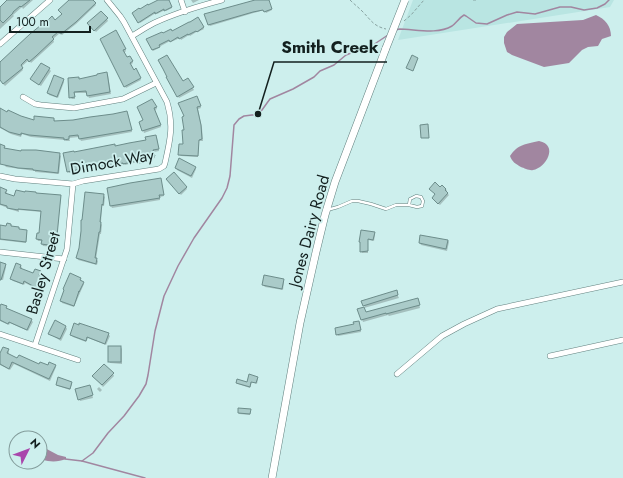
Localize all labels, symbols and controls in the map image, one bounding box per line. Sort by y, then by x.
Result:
scale bar [10,8,90,34]
text: 100 m [16,13,49,31]
callout: Smith Creek [274,33,387,62]
text: Smith Creek [281,35,379,59]
street label: Dimock Way [68,143,157,181]
street label: Jones Dairy Road [282,172,335,292]
street label: Basley Street [20,229,66,317]
north arrow [8,430,48,470]
text: N [27,435,44,452]

